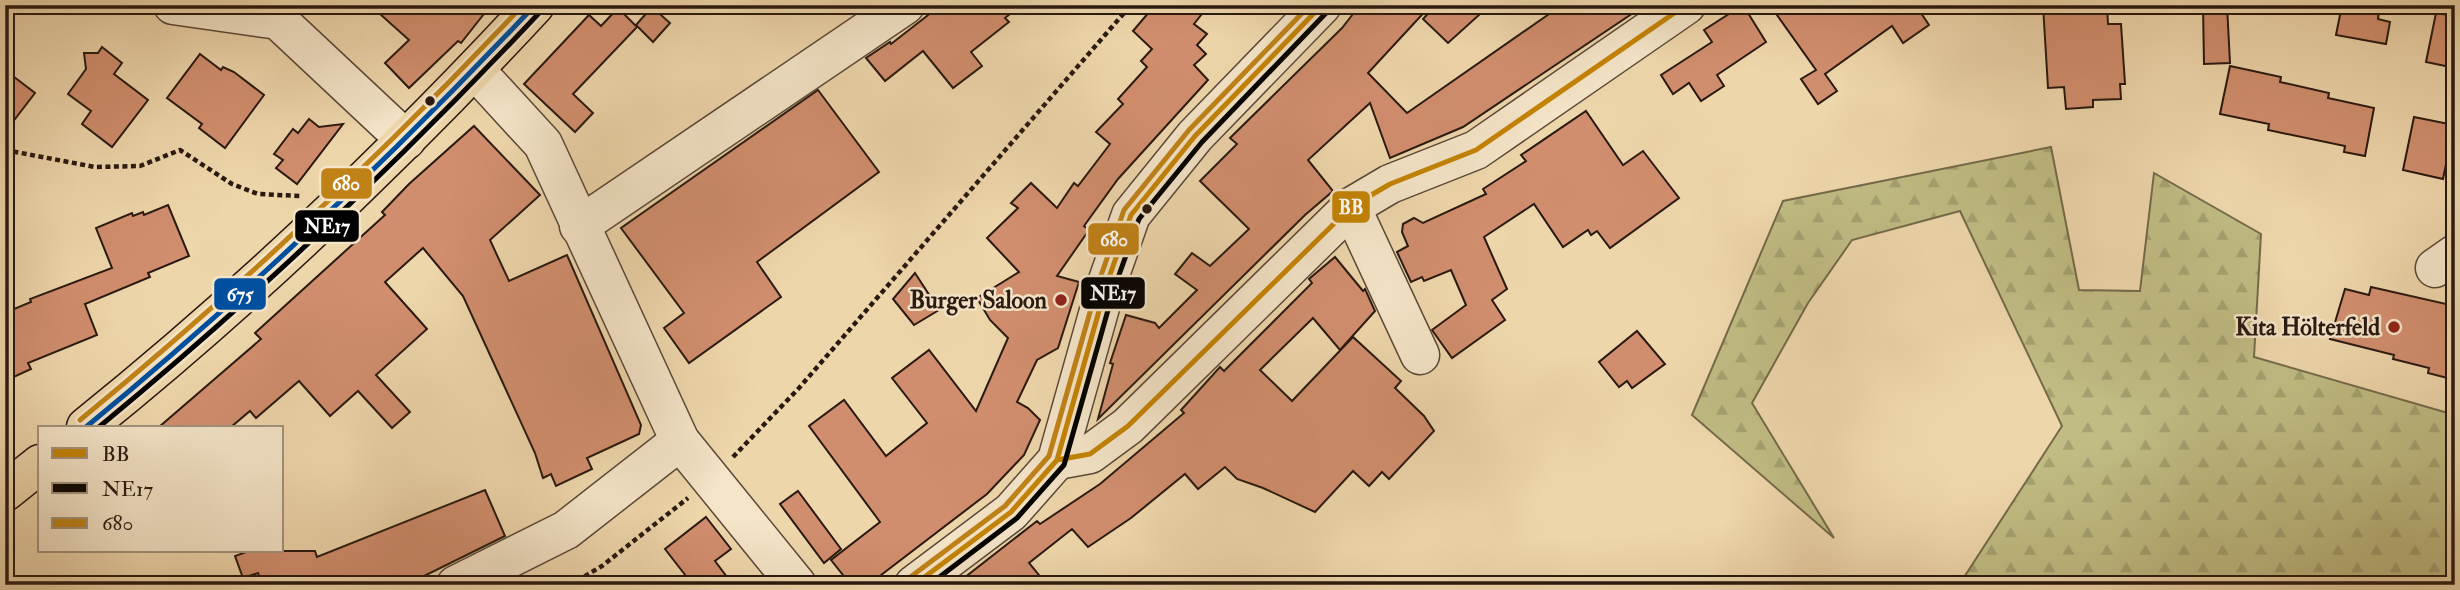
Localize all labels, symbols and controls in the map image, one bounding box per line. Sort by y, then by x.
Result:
unlabelled marker [423,94,437,108]
line badge: 680 [320,167,373,200]
text: 680 [332,172,360,196]
line badge: BB [1331,190,1371,224]
text: BB [1339,196,1363,220]
unlabelled marker [1140,202,1154,216]
line badge: NE17 [294,209,360,243]
text: NE17 [303,215,350,239]
line badge: 680 [1087,222,1140,256]
text: 680 [1100,228,1128,252]
line badge: NE17 [1080,276,1146,310]
line badge: 675 [213,277,267,311]
text: NE17 [1089,282,1136,306]
text: 675 [227,283,254,307]
place label: Burger Saloon [909,285,1048,316]
marker: Burger Saloon [1053,292,1069,308]
place label: Kita Hölterfeld [2235,312,2380,343]
marker: Kita Hölterfeld [2386,319,2402,335]
legend [38,426,284,552]
text: BB [102,441,129,468]
text: NE17 [102,476,153,503]
text: 680 [102,510,133,537]

